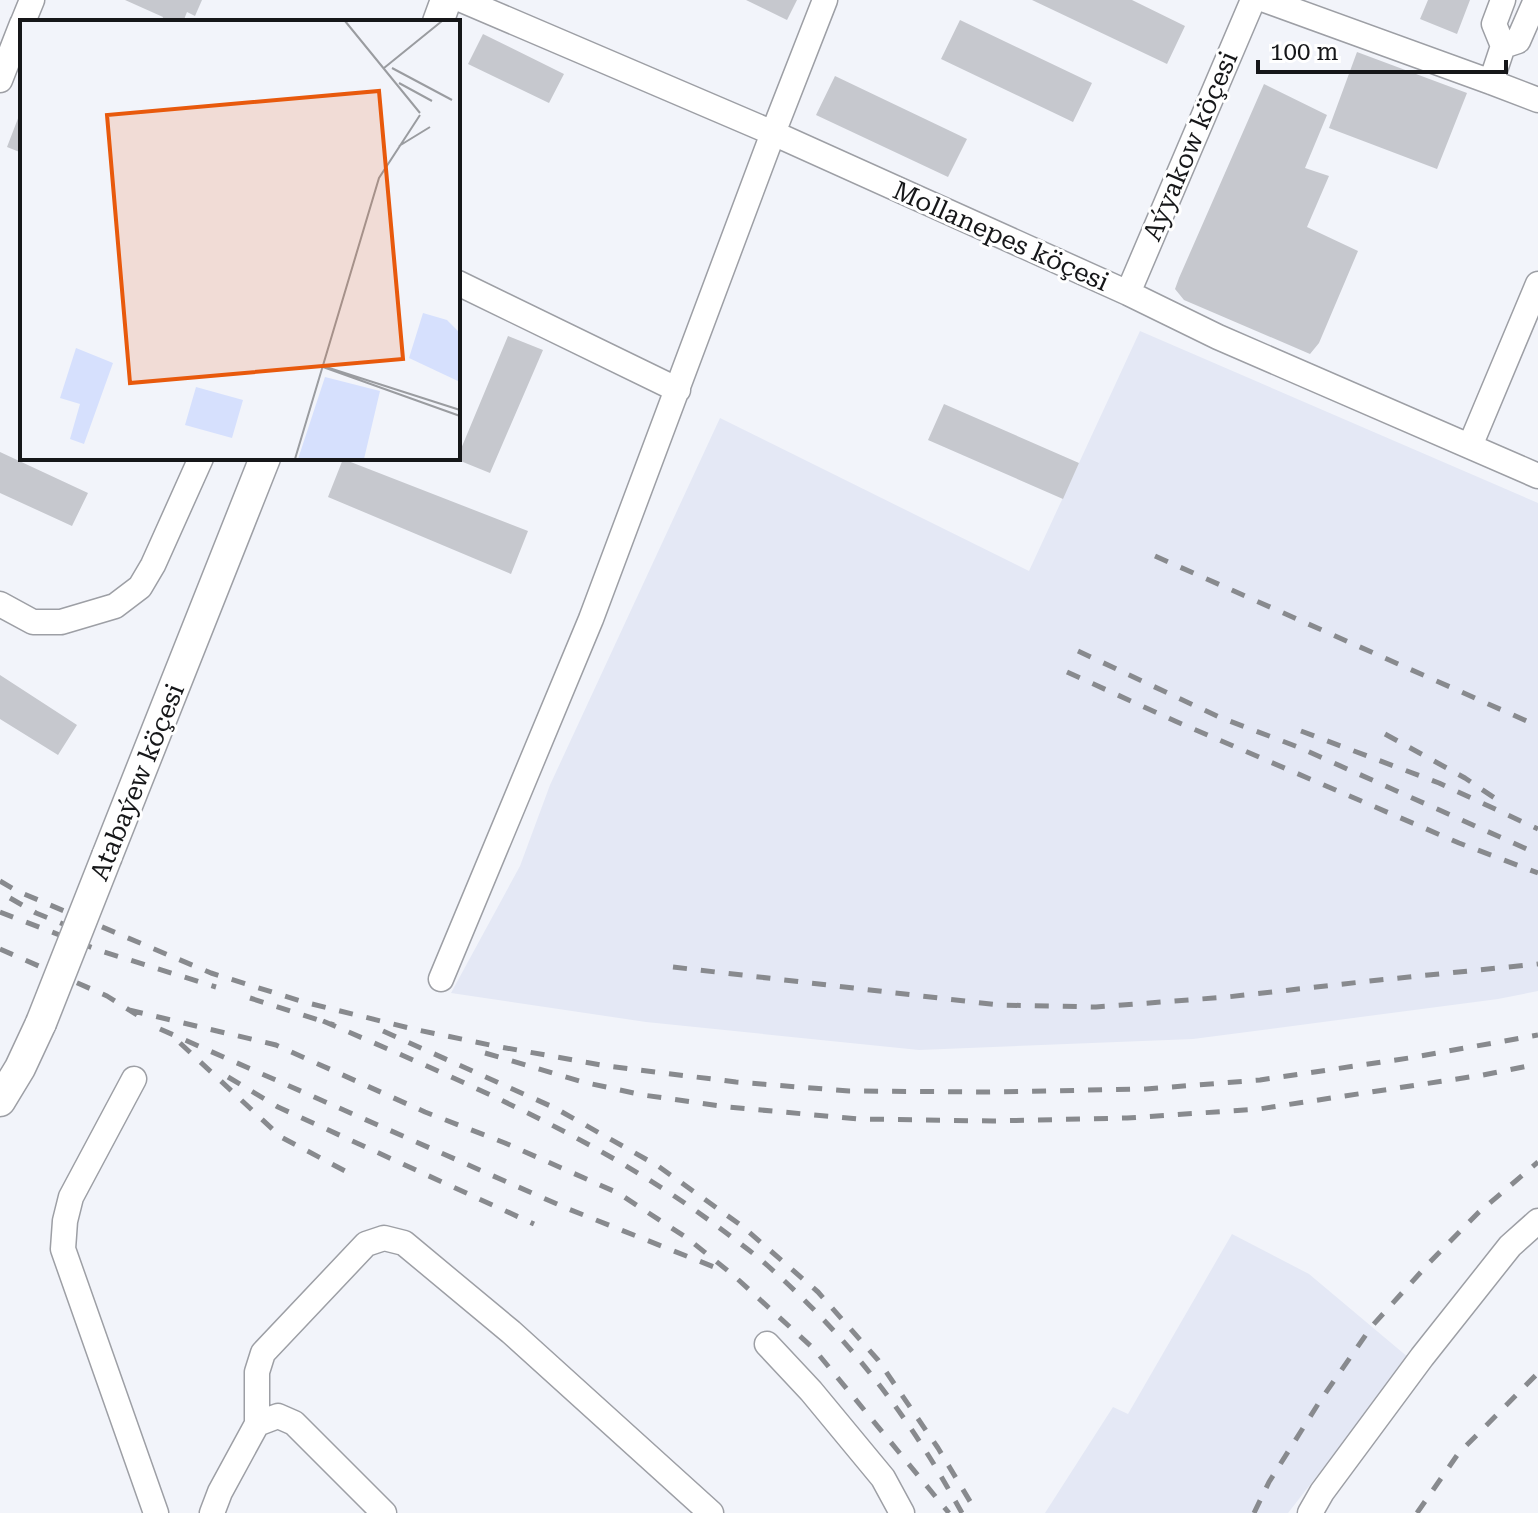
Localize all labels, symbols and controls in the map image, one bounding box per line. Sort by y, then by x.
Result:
inset map [20,20,460,460]
scale bar [1258,24,1506,74]
text: 100 m [1270,38,1338,66]
street label: Aýyakow köçesi [1137,47,1243,245]
street label: Mollanepes köçesi [888,175,1114,297]
street label: Atabaýew köçesi [84,679,190,885]

